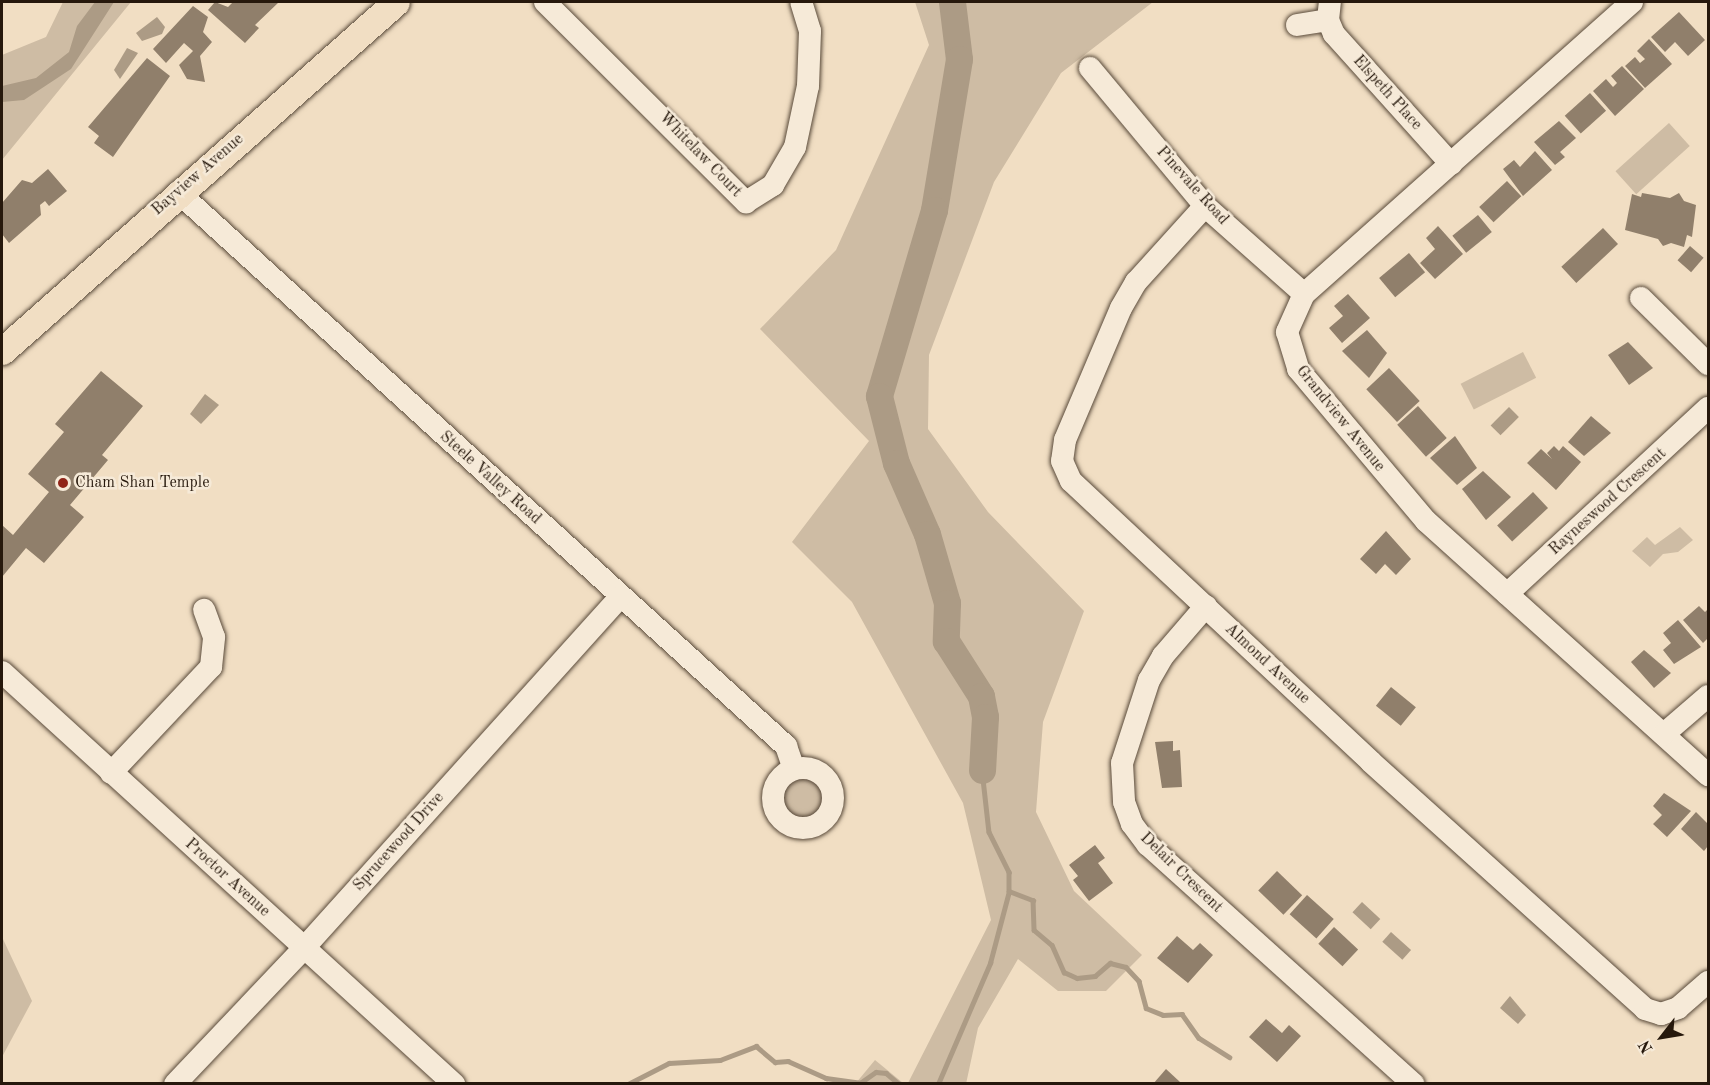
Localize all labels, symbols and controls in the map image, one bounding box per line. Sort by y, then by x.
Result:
street label: Elspeth Place [1348,52,1426,134]
street label: Whitelaw Court [654,108,746,202]
street label: Bayview Avenue [148,130,248,220]
street label: Pinevale Road [1152,143,1232,229]
street label: Grandview Avenue [1291,362,1389,476]
street label: Steele Valley Road [435,427,545,529]
street label: Rayneswood Crescent [1545,444,1671,560]
place label: Cham Shan Temple [75,473,210,493]
marker: Cham Shan Temple [56,476,70,490]
street label: Almond Avenue [1220,620,1314,708]
street label: Sprucewood Drive [350,789,448,895]
street label: Delair Crescent [1136,829,1226,917]
street label: Proctor Avenue [181,835,273,921]
north arrow [1632,1007,1692,1067]
text: N [1637,1037,1657,1056]

